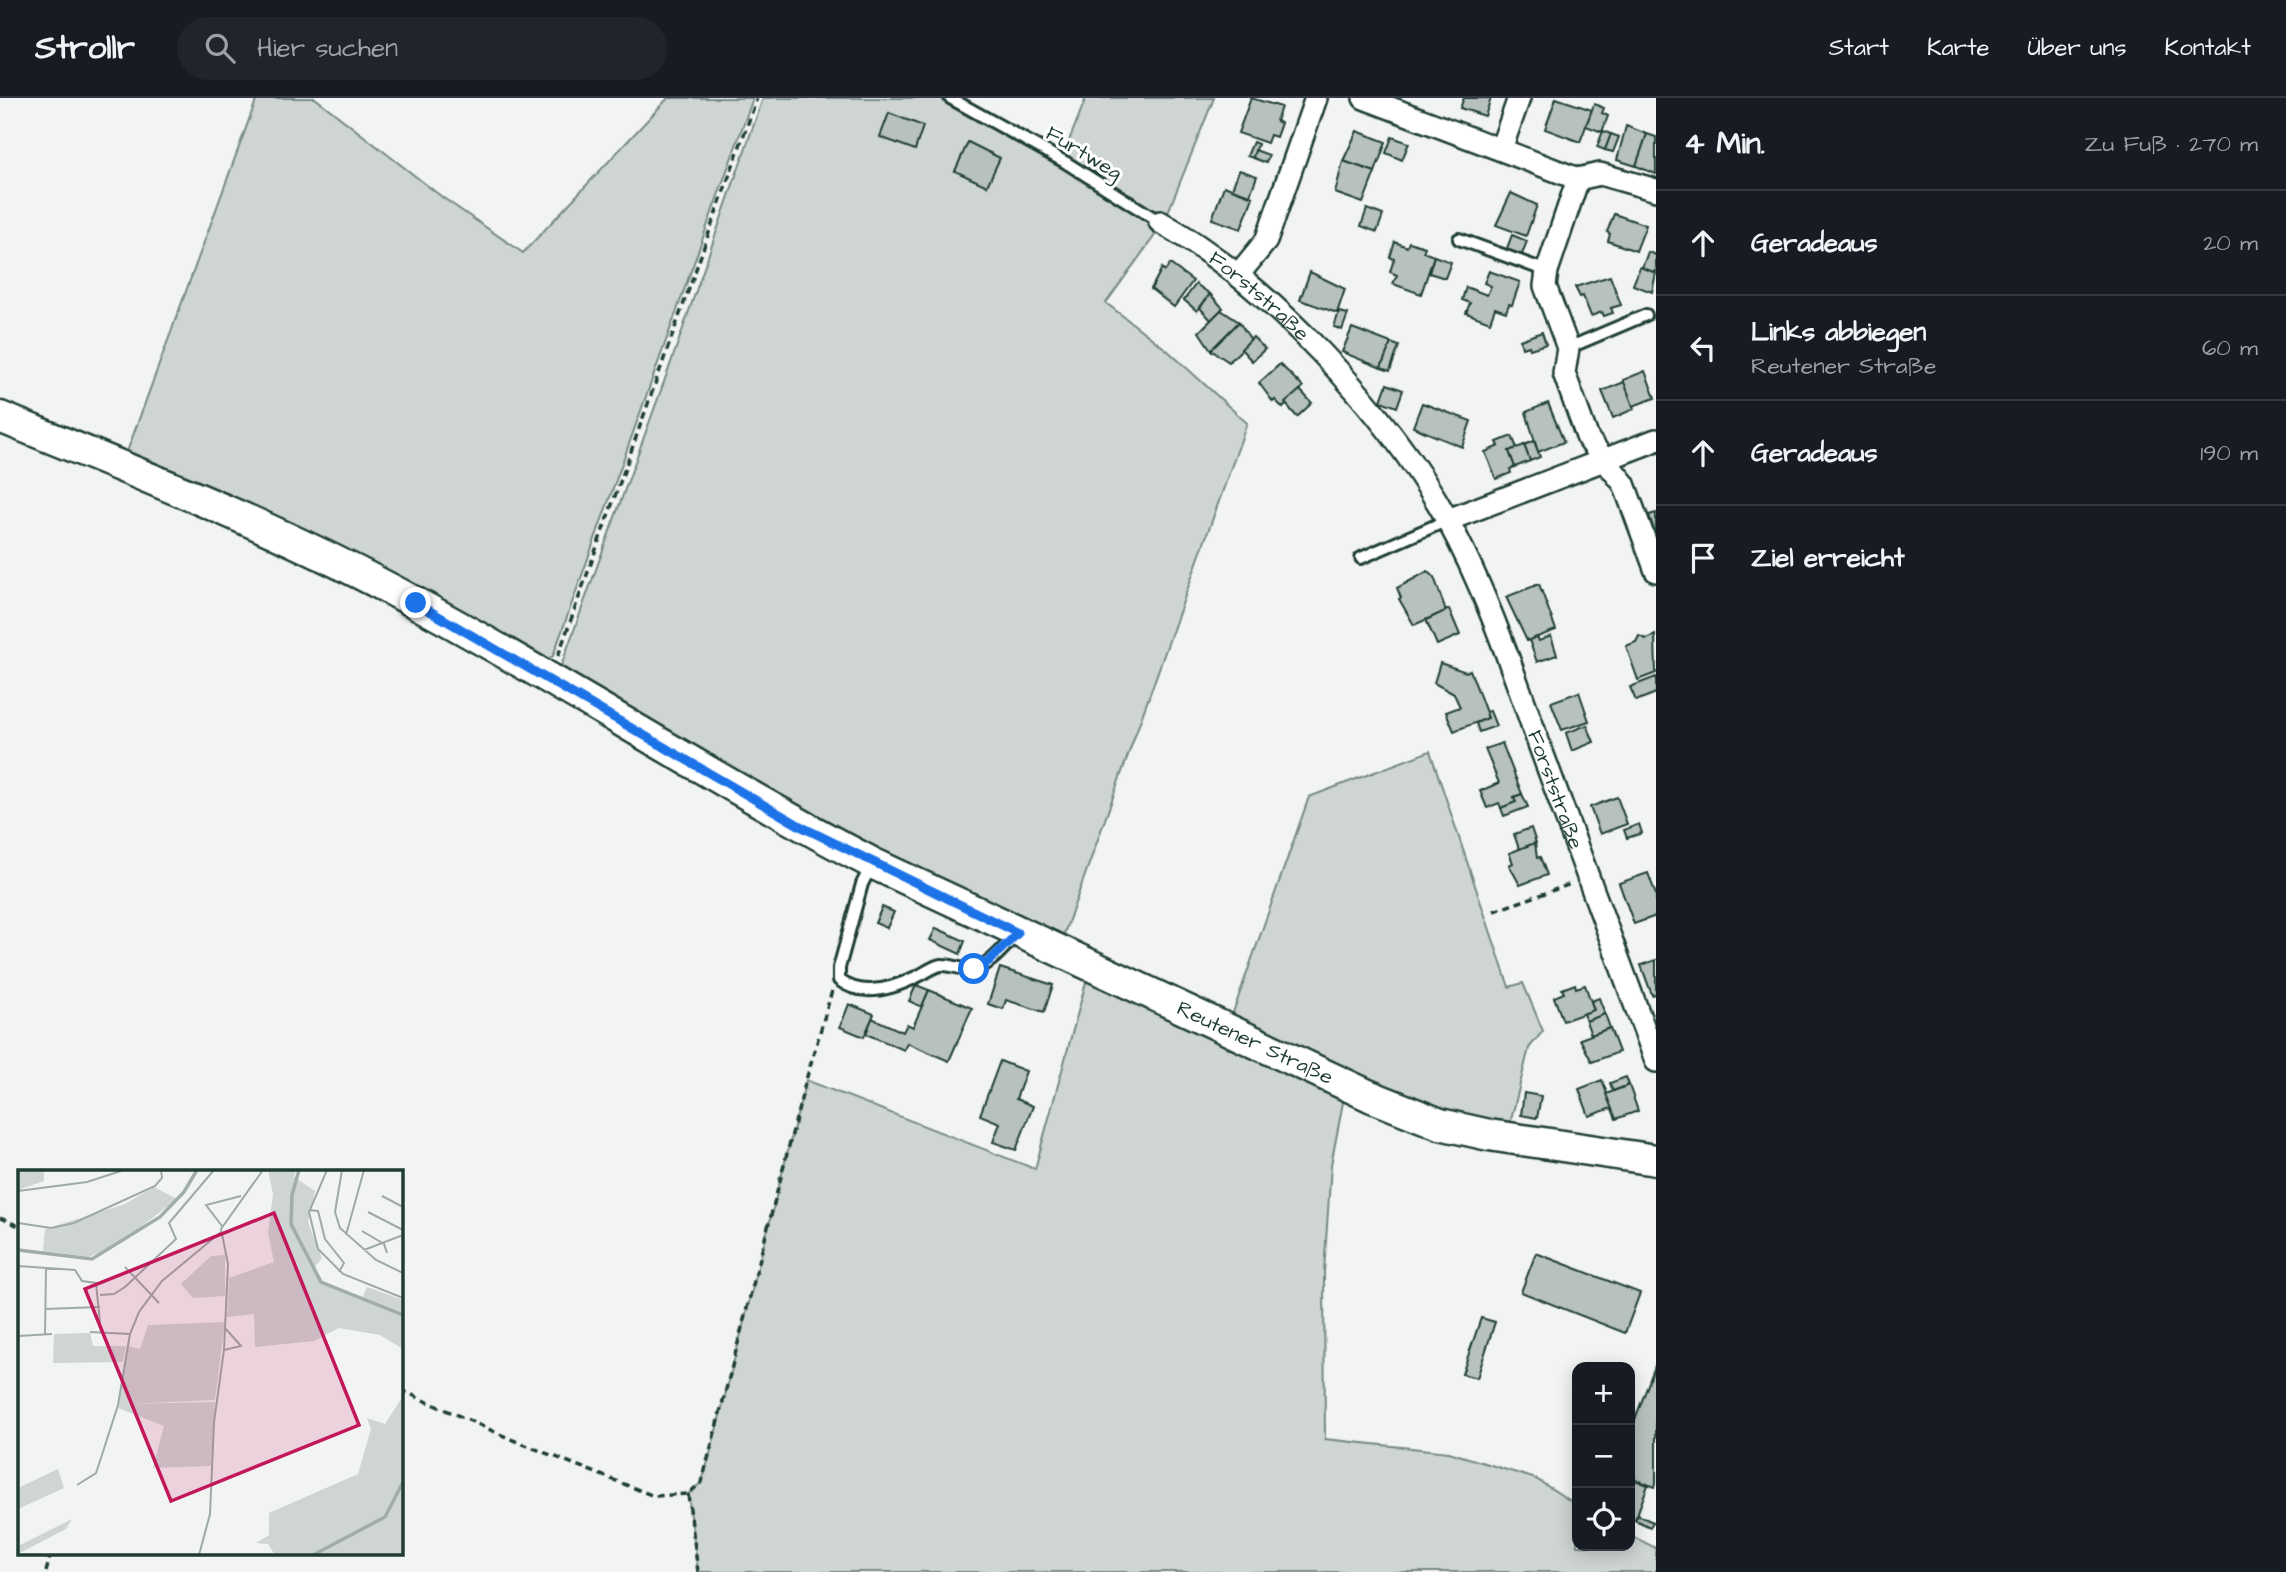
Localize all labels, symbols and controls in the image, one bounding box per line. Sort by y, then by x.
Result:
search box [177,17,667,80]
text: Strollr [35,25,135,71]
icon: search [201,29,239,67]
text: Hier suchen [257,30,398,66]
text: Start [1829,31,1889,65]
text: Karte [1927,31,1990,65]
text: Über uns [2028,31,2127,65]
text: Kontakt [2165,31,2251,65]
street label: Furtweg [1039,119,1128,189]
text: 4 Min. [1684,123,1765,165]
text: Zu Fuß · 270 m [2085,128,2258,160]
icon: ahead [1684,224,1722,262]
text: Geradeaus [1751,225,1878,261]
text: 20 m [2203,227,2258,259]
street label: Forststraße [1203,244,1316,347]
text: Links abbiegen [1751,314,1926,350]
icon: left [1684,329,1722,367]
text: 60 m [2202,332,2258,364]
text: Reutener Straße [1751,350,1936,382]
icon: ahead [1684,434,1722,472]
text: Geradeaus [1751,435,1878,471]
text: 190 m [2200,437,2258,469]
icon: arrive [1684,539,1722,577]
text: Ziel erreicht [1751,540,1905,576]
route end [400,587,431,618]
street label: Forststraße [1521,726,1591,853]
route start [958,953,989,984]
street label: Reutener Straße [1172,993,1338,1091]
inset map [18,1170,402,1554]
map controls [1572,1362,1635,1551]
button: + [1572,1362,1635,1425]
button: − [1572,1425,1635,1488]
button: locate [1572,1488,1635,1551]

